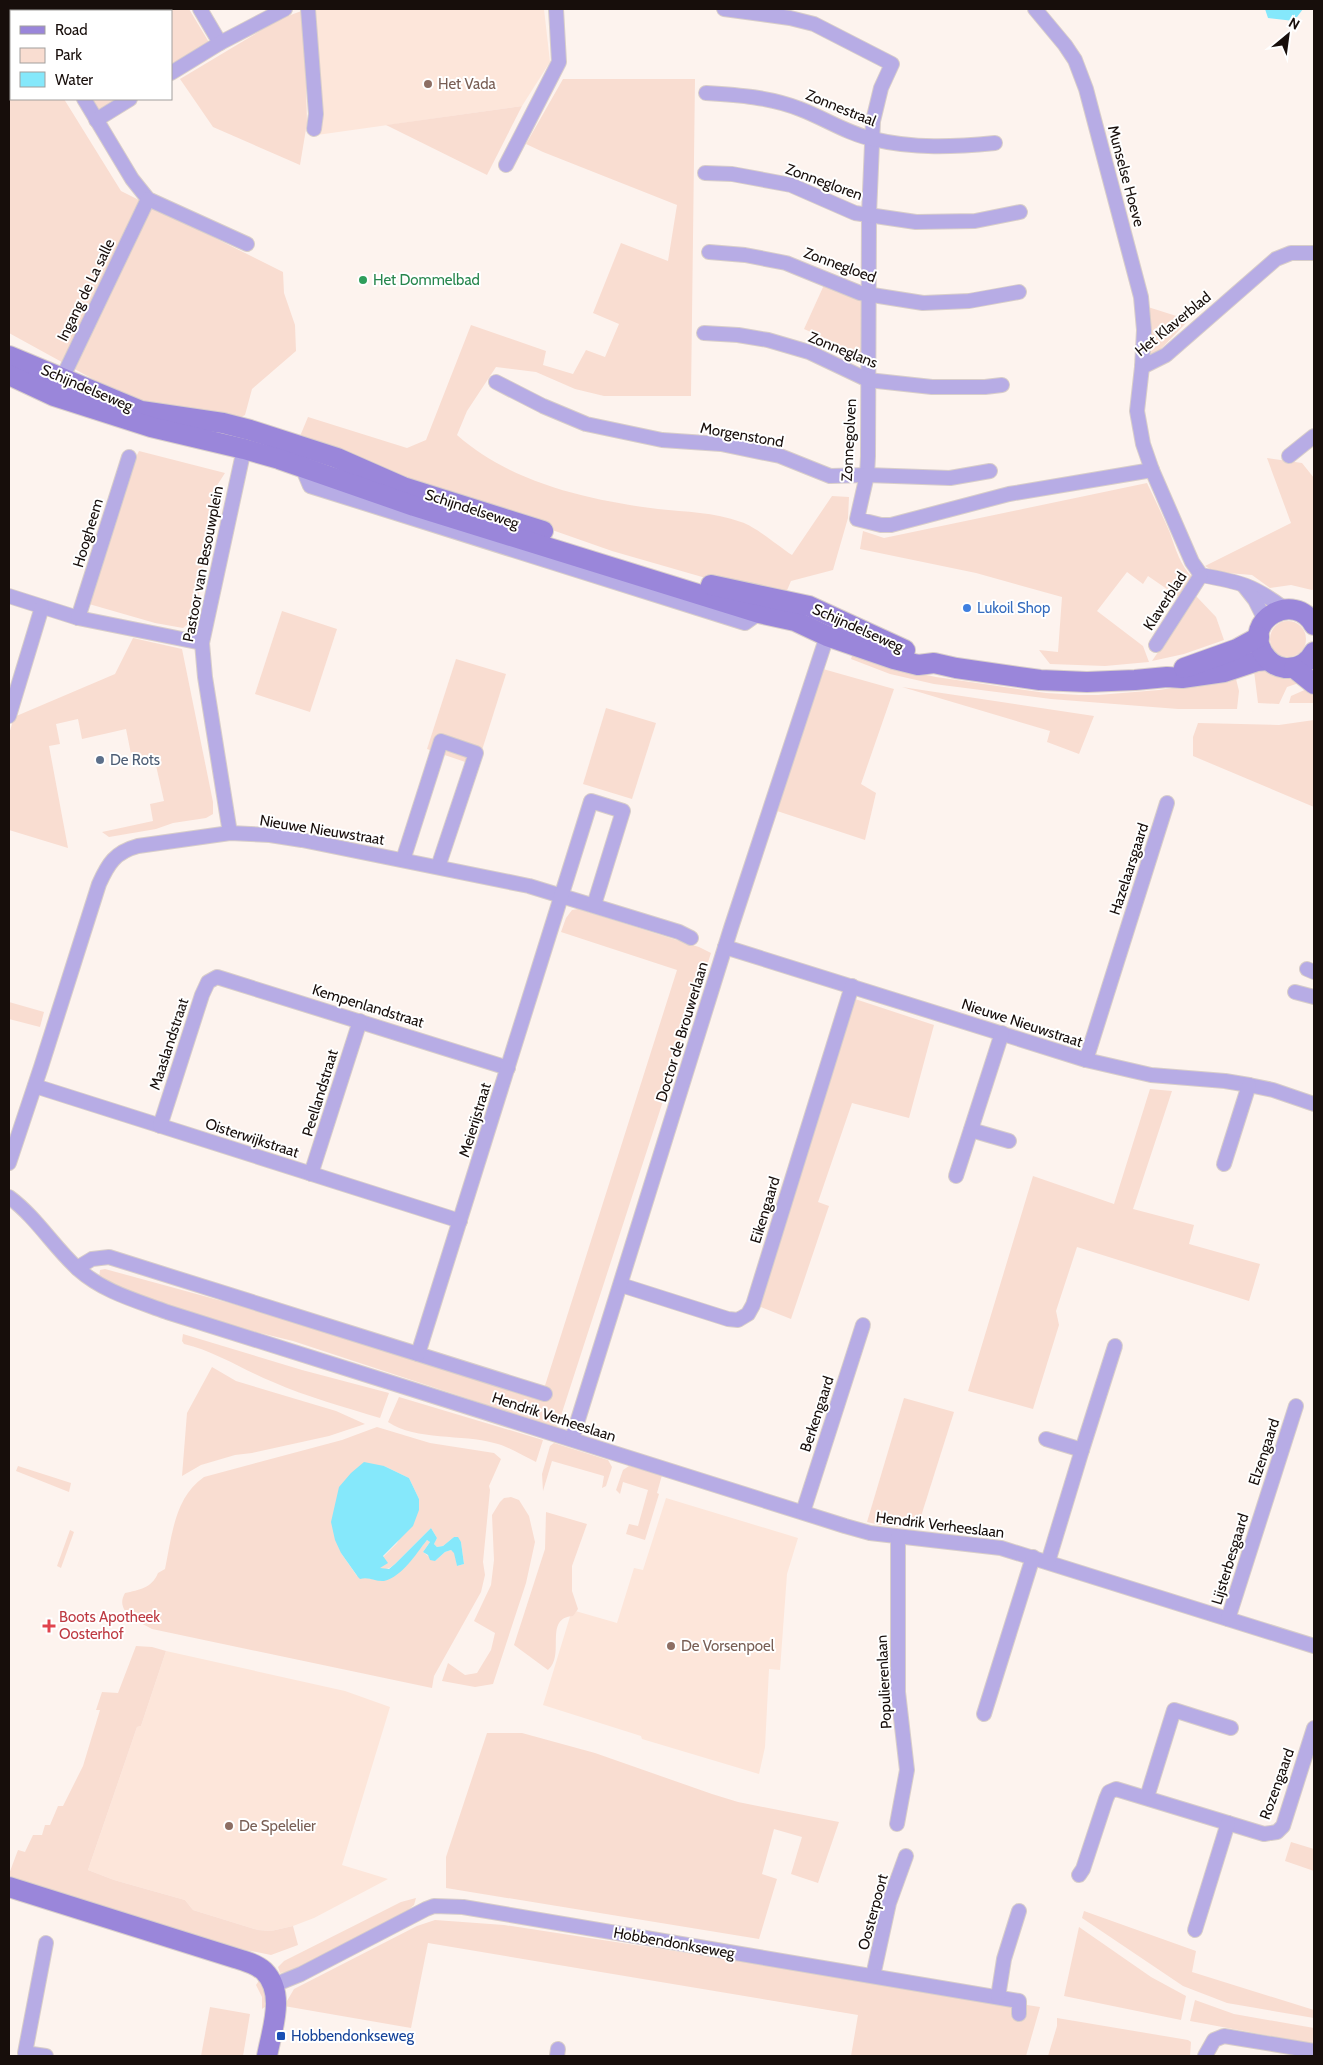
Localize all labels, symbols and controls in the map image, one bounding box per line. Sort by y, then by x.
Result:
legend [10,10,172,100]
north arrow [1263,10,1313,60]
text: N [1286,13,1303,34]
text: Road [55,21,88,39]
text: Park [55,46,82,64]
text: Water [55,71,93,89]
place label: Het Vada [438,75,497,93]
marker: Het Vada [422,78,434,90]
street label: Zonnestraal [803,86,879,130]
street label: Munselse Hoeve [1104,123,1148,229]
street label: Zonnegloren [783,160,865,204]
street label: Ingang de La salle [53,236,119,344]
street label: Zonnegloed [801,244,879,286]
place label: Het Dommelbad [373,271,480,289]
marker: Het Dommelbad [357,274,369,286]
street label: Het Klaverblad [1131,288,1215,360]
street label: Zonneglans [806,328,880,372]
street label: Schijndelseweg [38,361,136,416]
street label: Zonnegolven [838,398,860,482]
street label: Morgenstond [699,419,785,451]
street label: Pastoor van Besouwplein [179,484,227,644]
street label: Schijndelseweg [423,485,522,533]
street label: Hoogheem [69,496,107,570]
street label: Klaverblad [1139,568,1191,634]
place label: Lukoil Shop [977,599,1050,617]
street label: Schijndelseweg [810,600,907,656]
marker: Lukoil Shop [961,602,973,614]
place label: De Rots [110,751,160,769]
marker: De Rots [94,754,106,766]
street label: Nieuwe Nieuwstraat [258,811,386,849]
street label: Hazelaarsgaard [1106,821,1152,917]
street label: Doctor de Brouwerlaan [652,960,712,1104]
street label: Kempenlandstraat [310,980,426,1032]
street label: Nieuwe Nieuwstraat [959,995,1085,1051]
street label: Maaslandstraat [146,996,192,1092]
street label: Peellandstraat [298,1047,342,1139]
street label: Meierijstraat [455,1081,495,1159]
street label: Oisterwijkstraat [203,1114,301,1162]
street label: Eikengaard [746,1174,784,1246]
street label: Berkengaard [796,1374,838,1454]
street label: Hendrik Verheeslaan [490,1388,618,1446]
street label: Elzengaard [1245,1416,1283,1488]
street label: Hendrik Verheeslaan [875,1508,1005,1542]
street label: Lijsterbesgaard [1208,1511,1252,1607]
place label: Boots Apotheek Oosterhof [59,1608,160,1643]
marker: Boots Apotheek Oosterhof [43,1620,55,1632]
street label: Populierenlaan [873,1634,895,1730]
place label: De Vorsenpoel [681,1637,775,1655]
marker: De Vorsenpoel [665,1640,677,1652]
street label: Rozengaard [1256,1746,1298,1822]
place label: De Spelelier [239,1817,316,1835]
marker: De Spelelier [223,1820,235,1832]
street label: Oosterpoort [854,1872,892,1952]
street label: Hobbendonkseweg [612,1923,737,1963]
place label: Hobbendonkseweg [291,2027,414,2045]
marker: Hobbendonkseweg [275,2030,287,2042]

